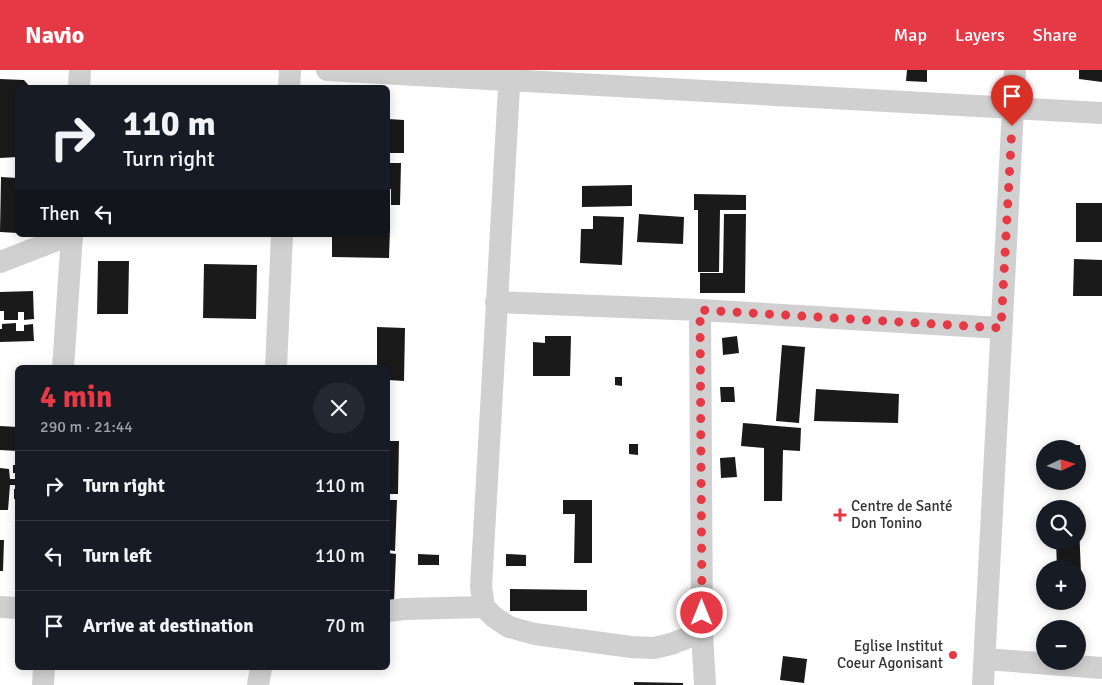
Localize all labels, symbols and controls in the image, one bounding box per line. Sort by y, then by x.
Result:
text: Navio [25,20,84,50]
text: Map [894,24,927,46]
text: Layers [955,24,1005,46]
text: Share [1033,24,1077,46]
pin [991,75,1033,126]
icon: arrive [998,82,1026,110]
text: 110 m [123,102,216,145]
icon: right [40,105,105,170]
text: Turn right [123,145,215,172]
icon: left [90,200,118,228]
text: Then [40,202,80,226]
text: 4 min [40,379,112,416]
button: close [313,382,365,434]
text: 290 m · 21:44 [40,417,133,437]
north arrow [1036,440,1086,490]
map controls [1036,440,1086,670]
icon: right [40,472,68,500]
text: Turn right [83,474,165,498]
text: 110 m [315,474,365,498]
place label: Centre de Santé Don Tonino [851,497,952,532]
button: search [1036,500,1086,550]
marker: Centre de Santé Don Tonino [833,508,847,522]
icon: left [40,542,68,570]
text: Turn left [83,544,152,568]
text: 110 m [315,544,365,568]
button: + [1036,560,1086,610]
position arrow [675,586,727,638]
icon: arrive [40,612,68,640]
text: Arrive at destination [83,614,254,638]
text: 70 m [325,614,365,638]
button: − [1036,620,1086,670]
place label: Eglise Institut Coeur Agonisant [837,637,943,672]
marker: Eglise Institut Coeur Agonisant [947,649,959,661]

